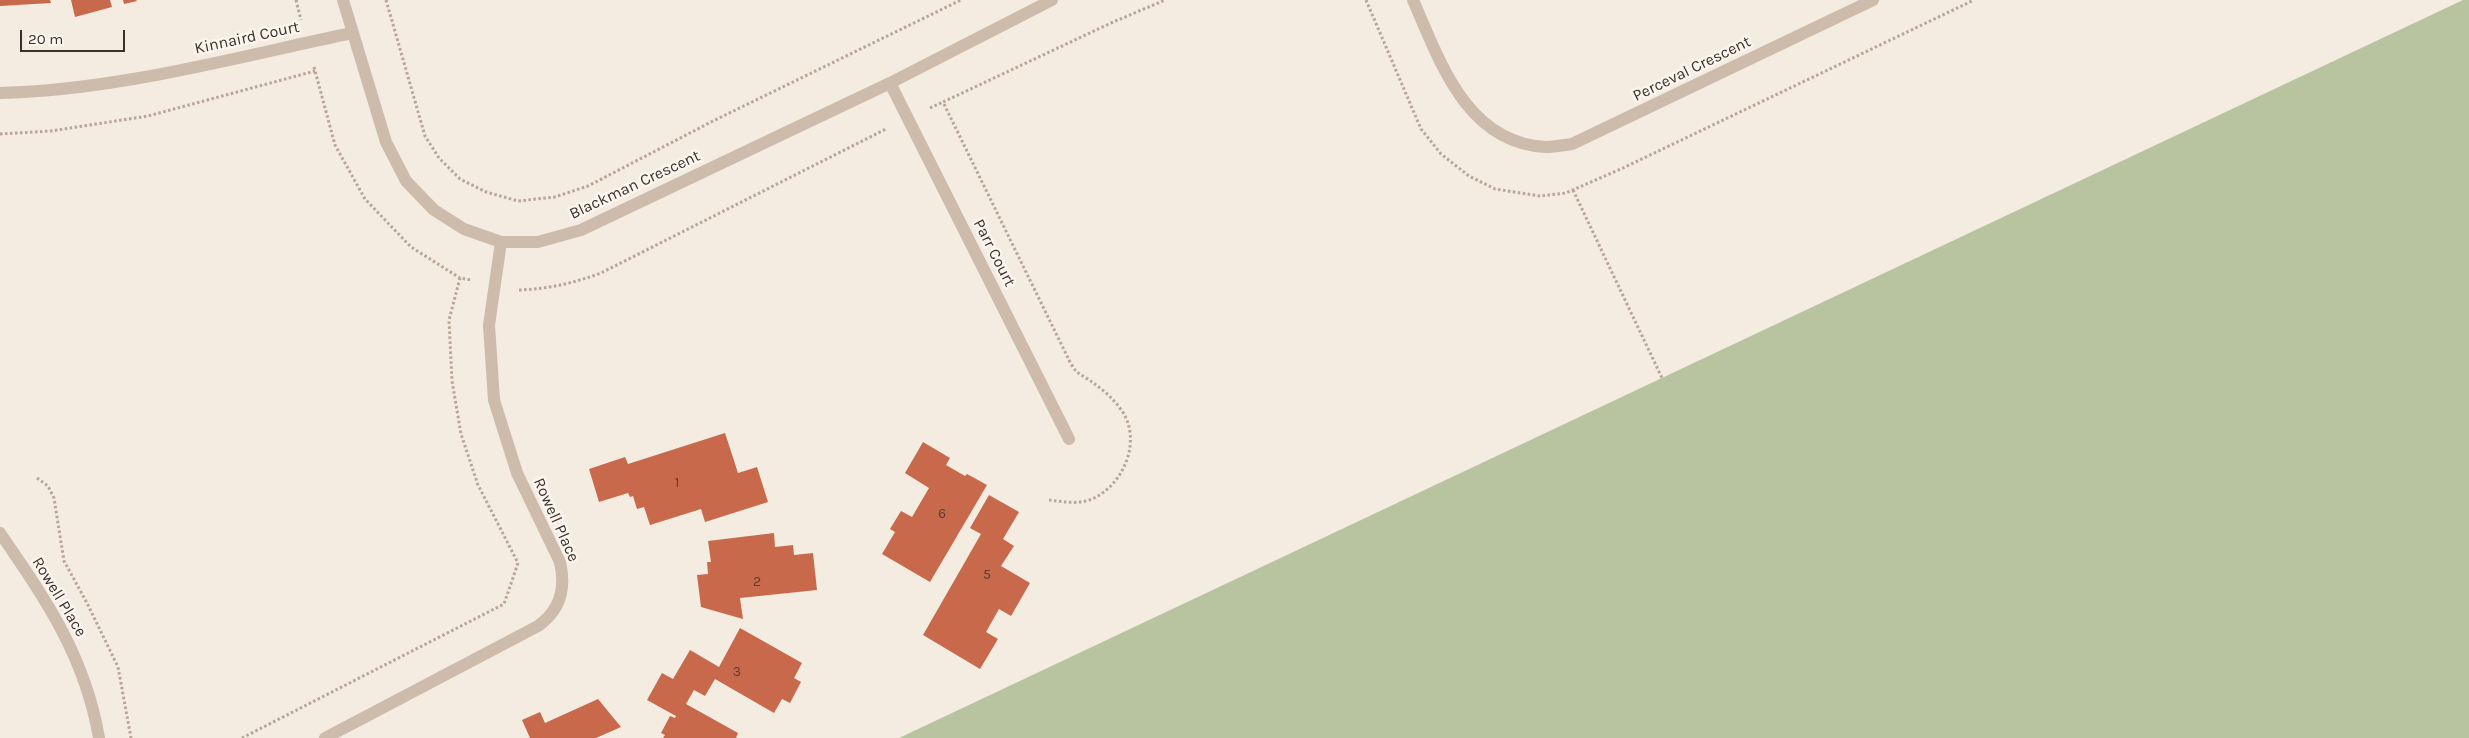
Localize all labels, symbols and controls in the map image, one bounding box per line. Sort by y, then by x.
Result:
street label: Kinnaird Court [193,18,301,58]
scale bar [22,20,128,52]
text: 20 m [28,30,63,48]
street label: Perceval Crescent [1630,32,1754,106]
street label: Blackman Crescent [567,146,703,224]
street label: Parr Court [969,216,1019,290]
street label: Rowell Place [529,475,583,565]
house number: 1 [675,475,679,491]
house number: 6 [938,506,946,522]
street label: Rowell Place [28,554,90,640]
house number: 5 [983,567,991,583]
house number: 2 [753,574,761,590]
house number: 3 [733,664,741,680]

